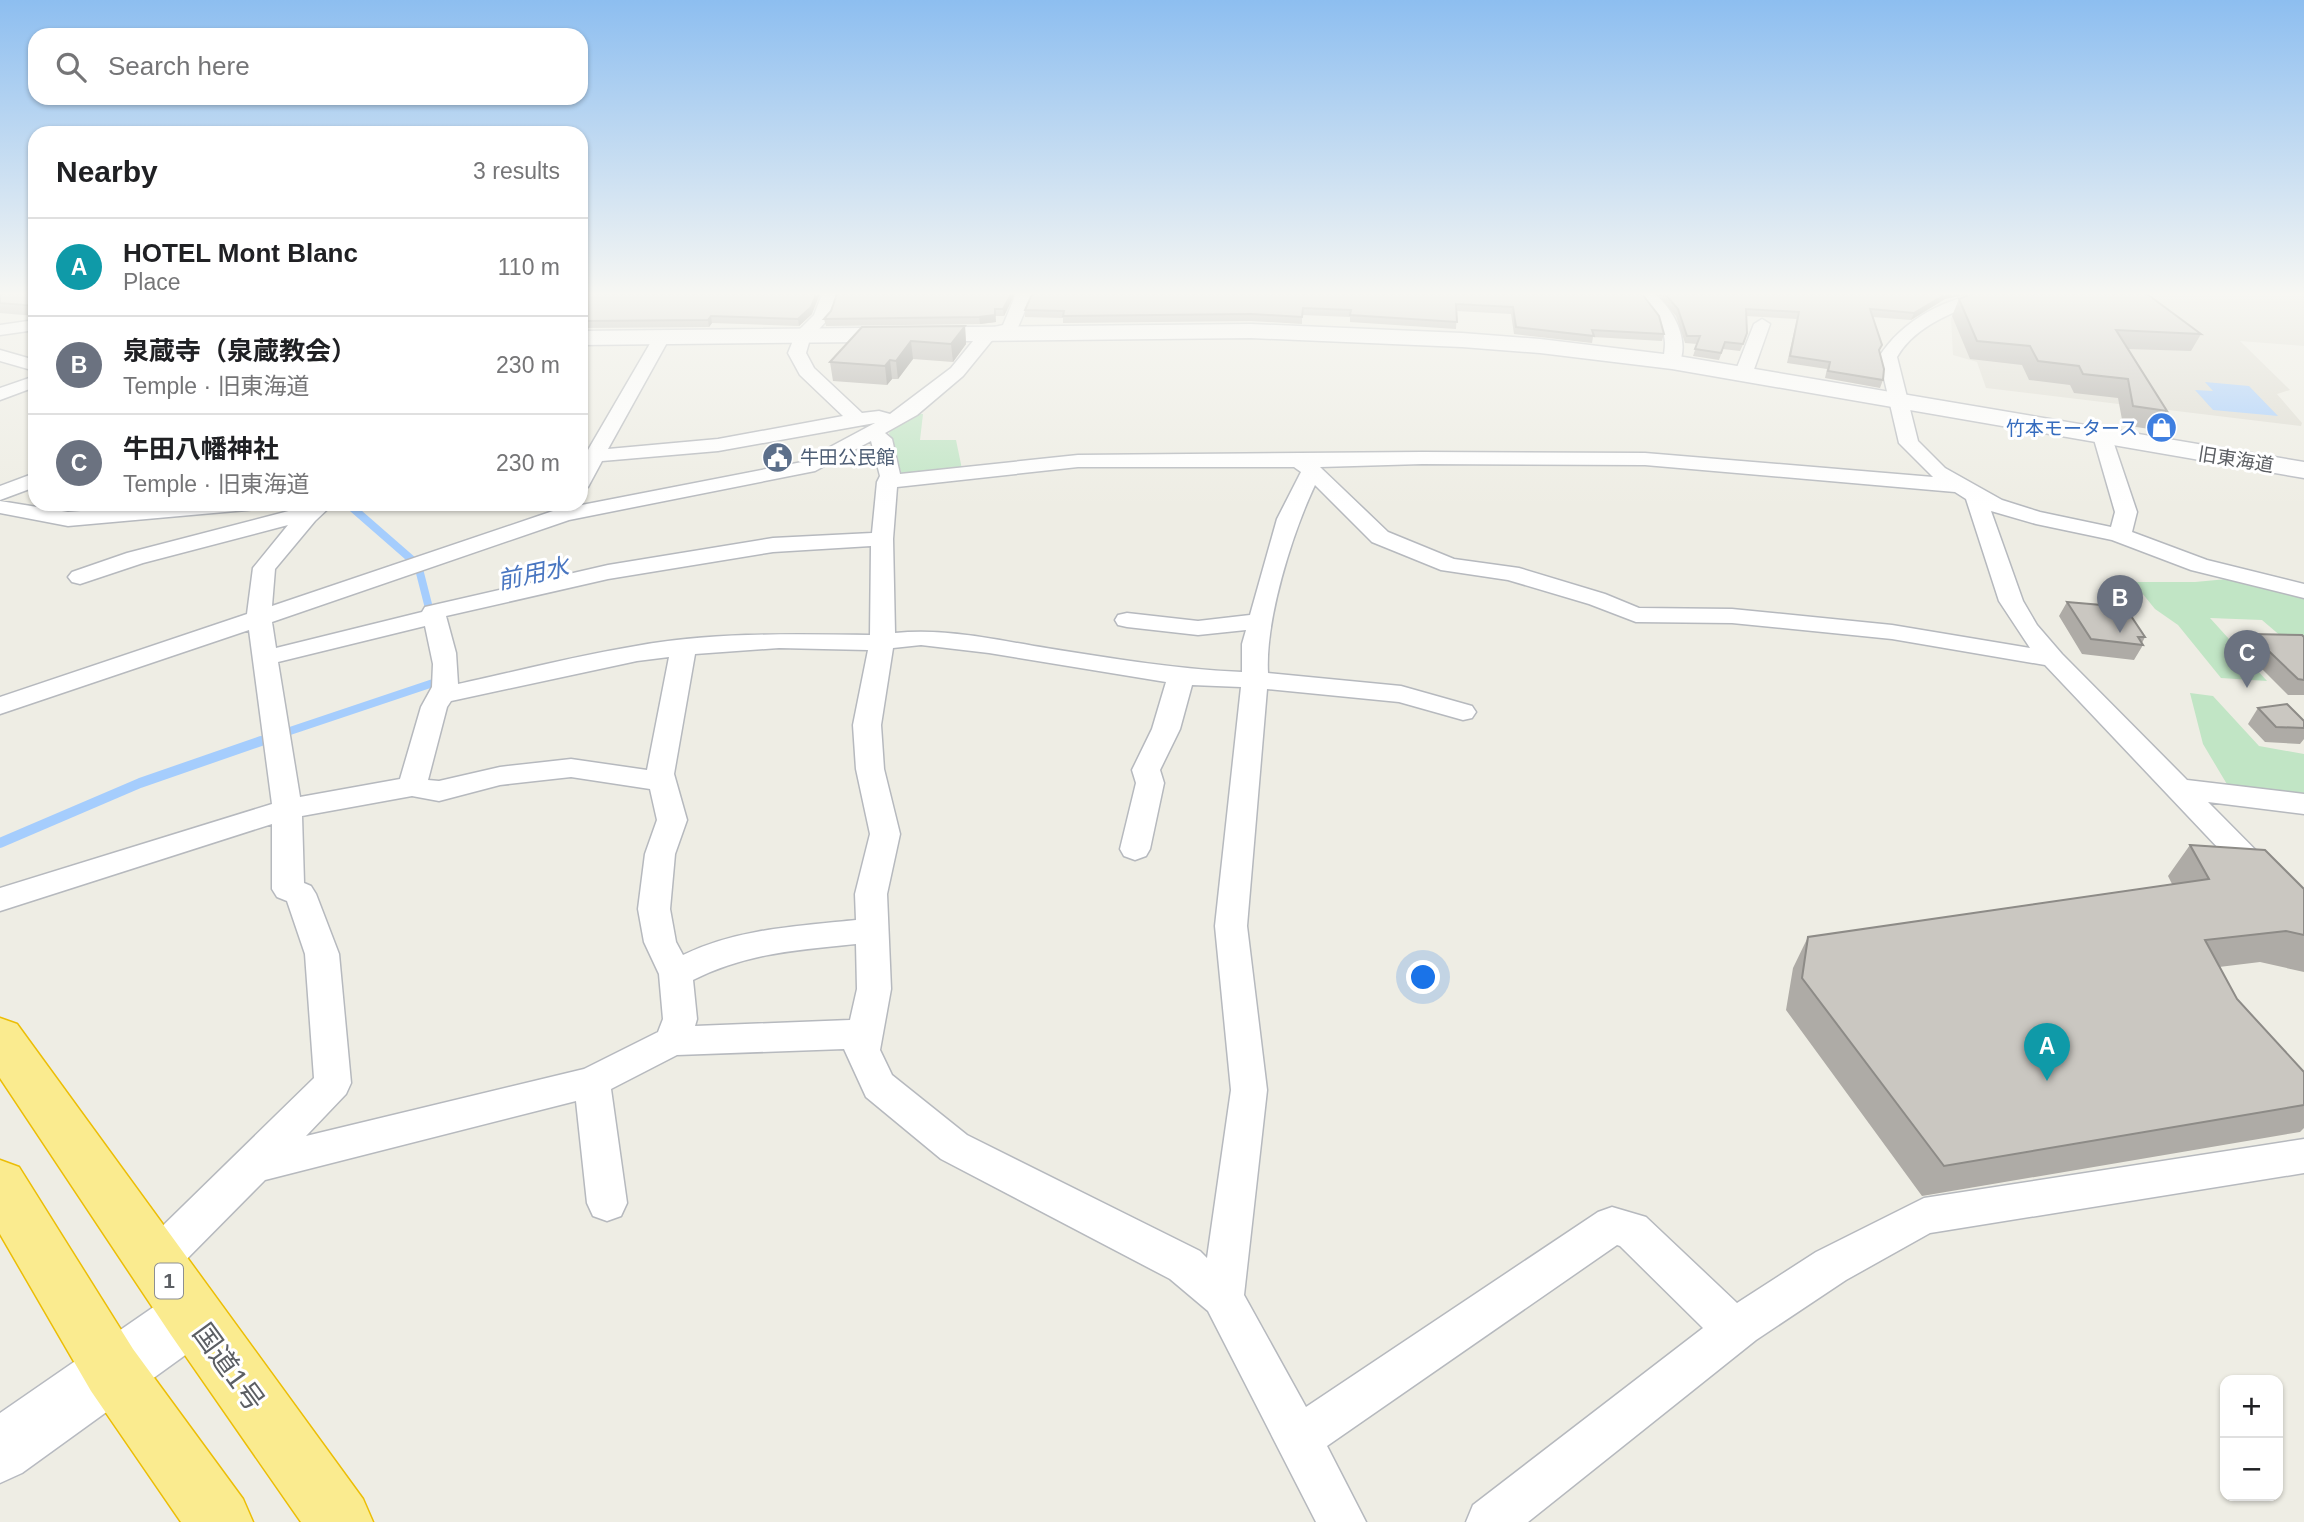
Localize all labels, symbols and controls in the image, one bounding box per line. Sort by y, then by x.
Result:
search box [28,28,588,105]
icon: search [52,48,90,86]
text: Search here [108,51,250,81]
text: Nearby [56,155,158,188]
text: 3 results [473,158,560,184]
text: HOTEL Mont Blanc [123,238,358,268]
text: A [71,254,87,280]
text: 110 m [498,254,560,280]
text: Place [123,269,181,295]
text: 泉蔵寺（泉蔵教会） [123,336,357,366]
text: B [71,352,87,378]
text: 230 m [496,352,560,378]
text: Temple · 旧東海道 [123,373,310,399]
shop icon: 竹本モータース [2144,411,2178,445]
place label: 竹本モータース [2006,418,2138,439]
text: 牛田八幡神社 [123,434,279,464]
public building icon: 牛田公民館 [760,440,794,474]
street label: 旧東海道 [2197,443,2275,476]
place label: 牛田公民館 [800,447,895,468]
text: C [71,450,87,476]
text: 230 m [496,450,560,476]
text: Temple · 旧東海道 [123,471,310,497]
water label: 前用水 [495,552,574,594]
pin: B [2097,575,2143,633]
pin: C [2224,630,2270,688]
your location [1406,960,1440,994]
pin: A [2024,1023,2070,1081]
road number: 1 [155,1264,183,1298]
street label: 国道1号 [187,1318,270,1417]
map controls [2220,1375,2283,1501]
button: + [2220,1375,2283,1438]
button: − [2220,1438,2283,1501]

